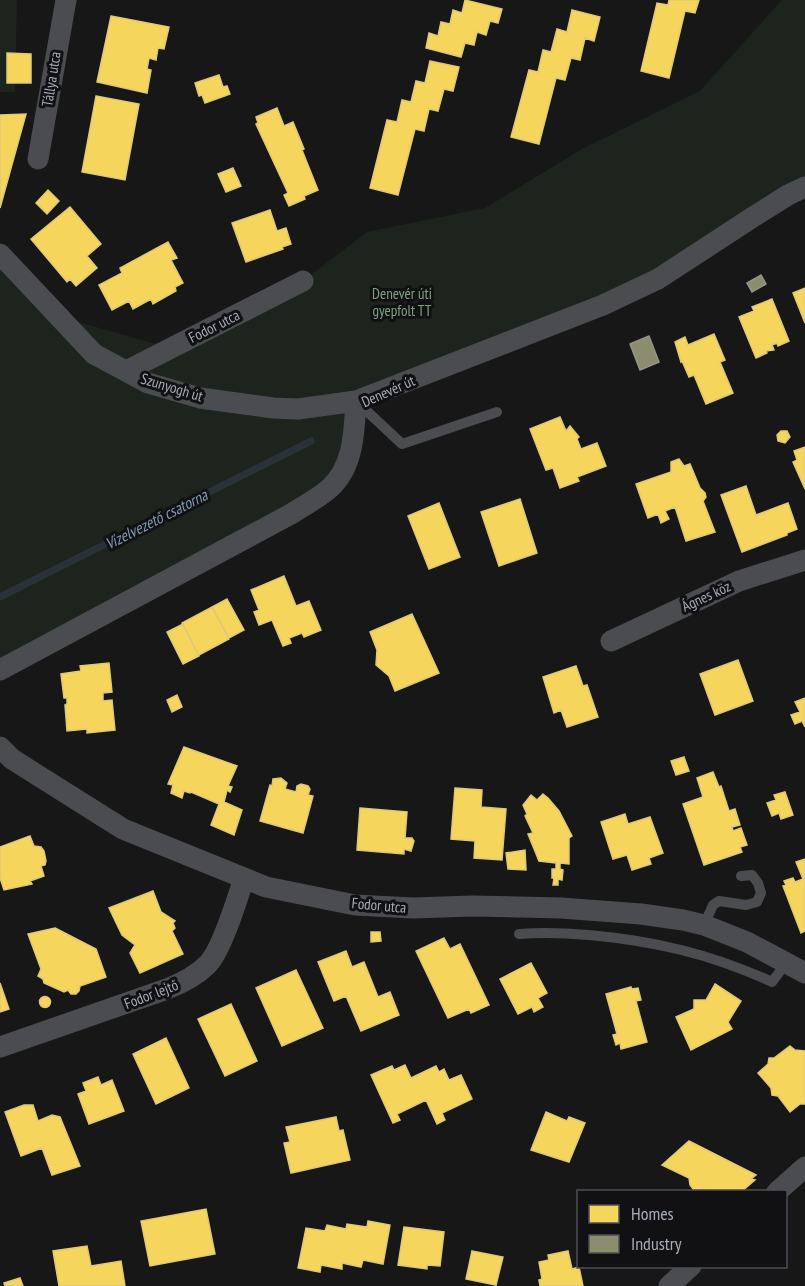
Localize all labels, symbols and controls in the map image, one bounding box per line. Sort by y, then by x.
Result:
street label: Tállya utca [37,50,65,108]
park label: Denevér úti gyepfolt TT [372,284,432,320]
street label: Fodor utca [185,305,243,347]
street label: Szunyogh út [139,369,205,405]
street label: Denevér út [358,371,418,411]
water label: Vízelvezető csatorna [101,484,212,553]
street label: Ágnes köz [679,576,733,616]
street label: Fodor utca [351,893,407,917]
street label: Fodor lejtő [121,975,181,1013]
legend [577,1190,787,1268]
text: Homes [631,1202,674,1225]
text: Industry [631,1232,682,1255]

